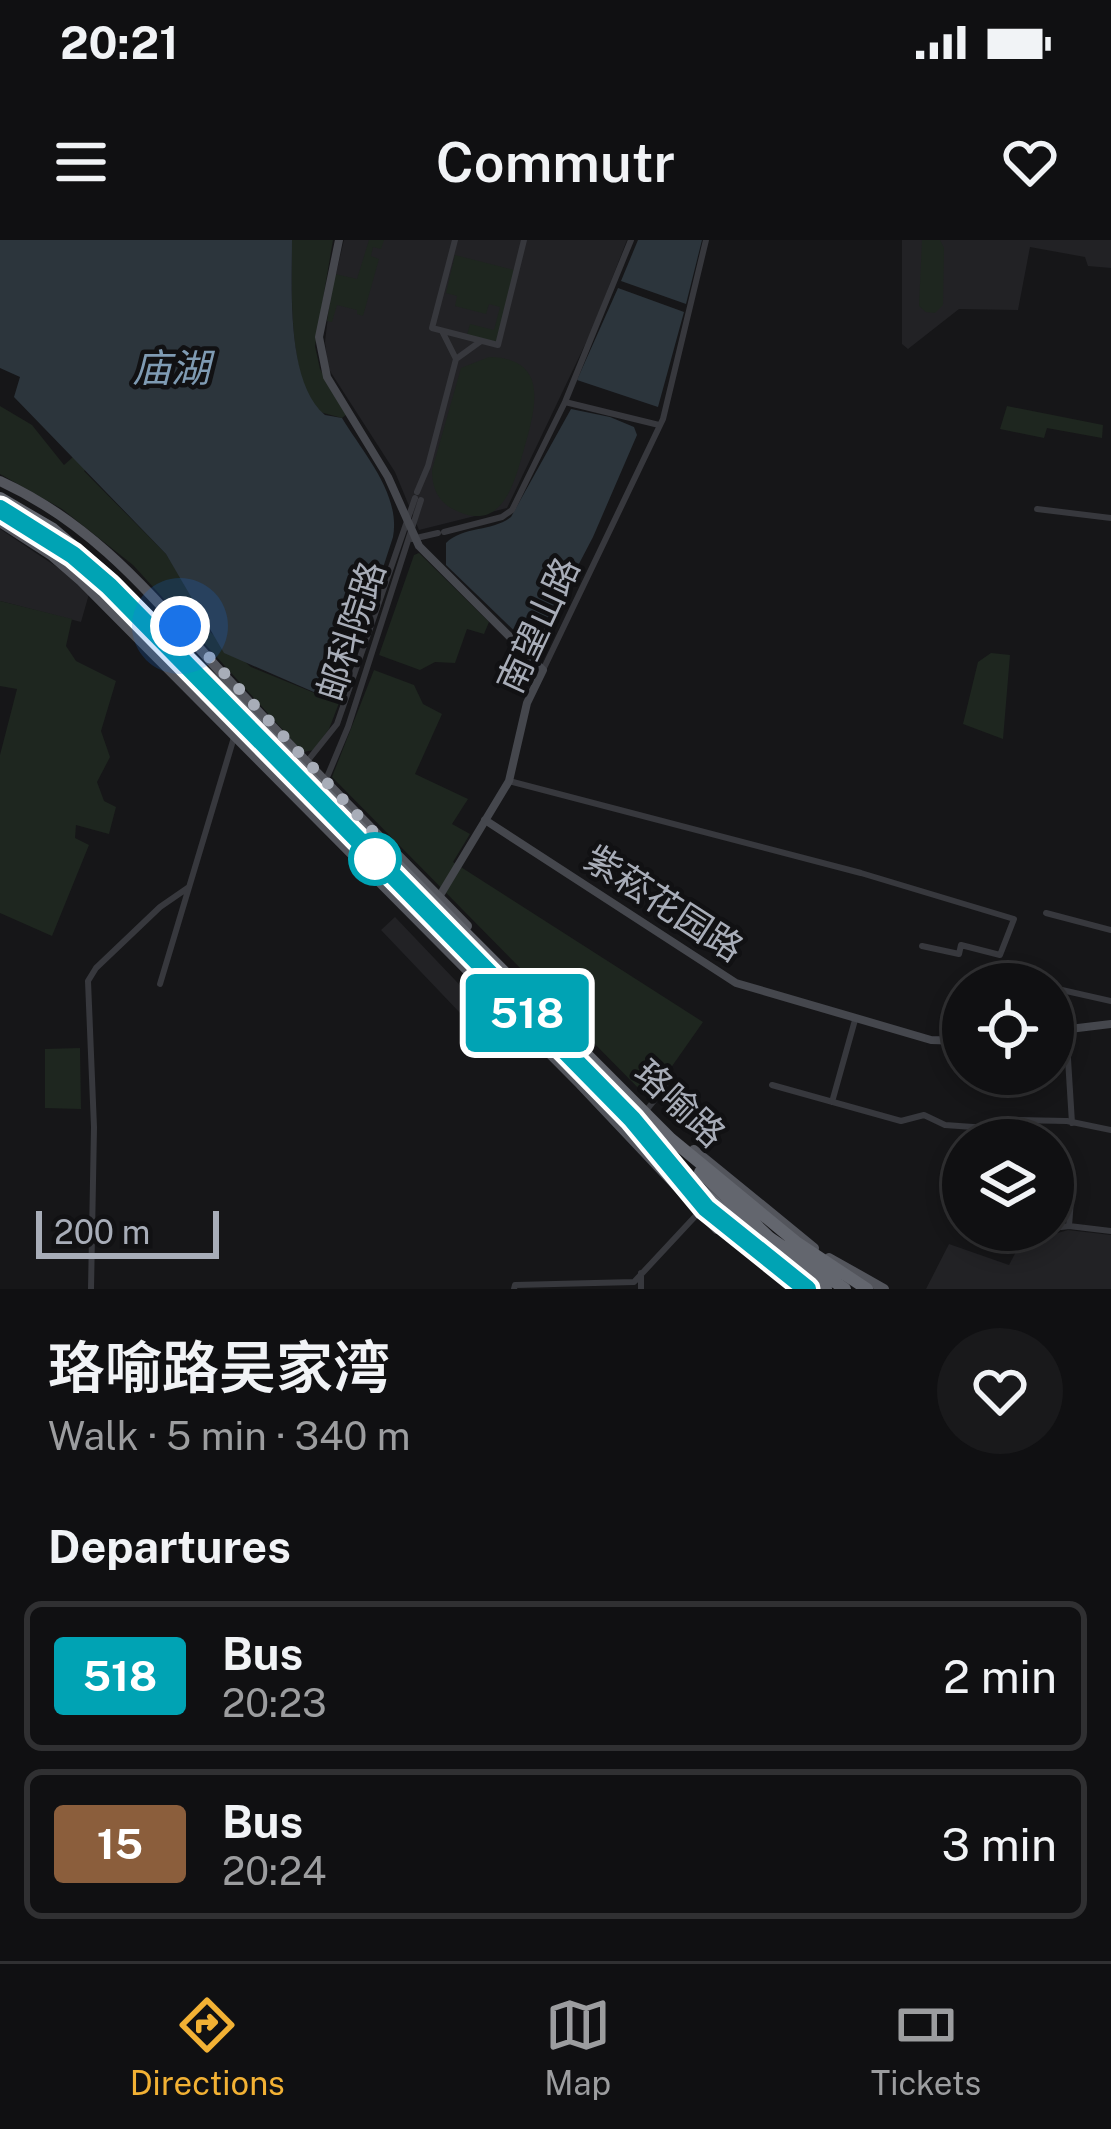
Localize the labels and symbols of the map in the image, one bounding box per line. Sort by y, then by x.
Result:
water label: 庙湖 [132,345,216,391]
street label: 南望山路 [489,551,587,699]
street label: 邮科院路 [309,556,393,706]
your location [150,596,210,656]
unlabelled marker [350,834,400,884]
street label: 紫菘花园路 [577,836,751,970]
line badge: 518 [458,974,596,1052]
street label: 珞喻路 [626,1051,734,1155]
scale bar [36,1205,219,1258]

